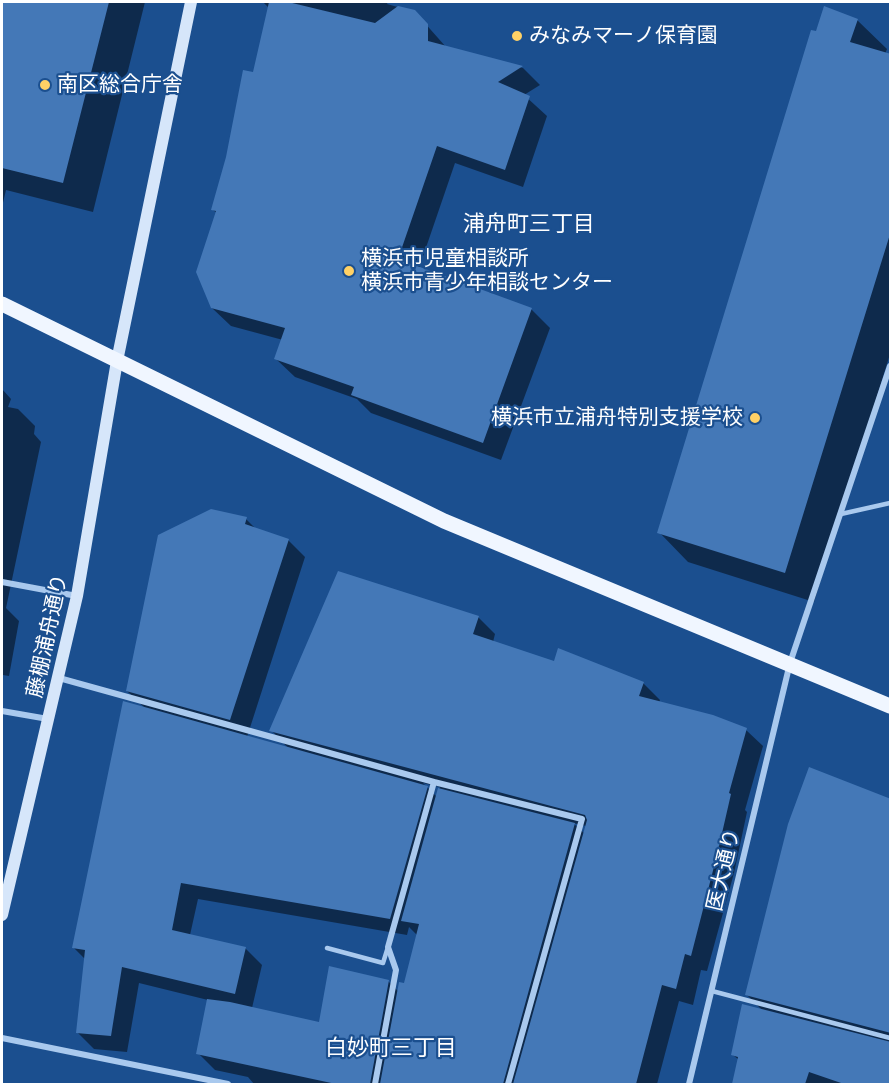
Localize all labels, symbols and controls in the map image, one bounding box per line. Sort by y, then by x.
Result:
place label: みなみマーノ保育園 [529,23,718,49]
marker: みなみマーノ保育園 [510,29,524,43]
place label: 南区総合庁舎 [57,72,183,98]
marker: 南区総合庁舎 [38,78,52,92]
district label: 浦舟町三丁目 [463,212,595,238]
place label: 横浜市児童相談所 横浜市青少年相談センター [361,246,613,296]
marker: 横浜市児童相談所 横浜市青少年相談センター [342,264,356,278]
place label: 横浜市立浦舟特別支援学校 [491,405,743,431]
marker: 横浜市立浦舟特別支援学校 [748,411,762,425]
street label: 藤棚浦舟通り [23,572,73,700]
street label: 医大通り [702,826,746,914]
district label: 白妙町三丁目 [325,1036,457,1062]

